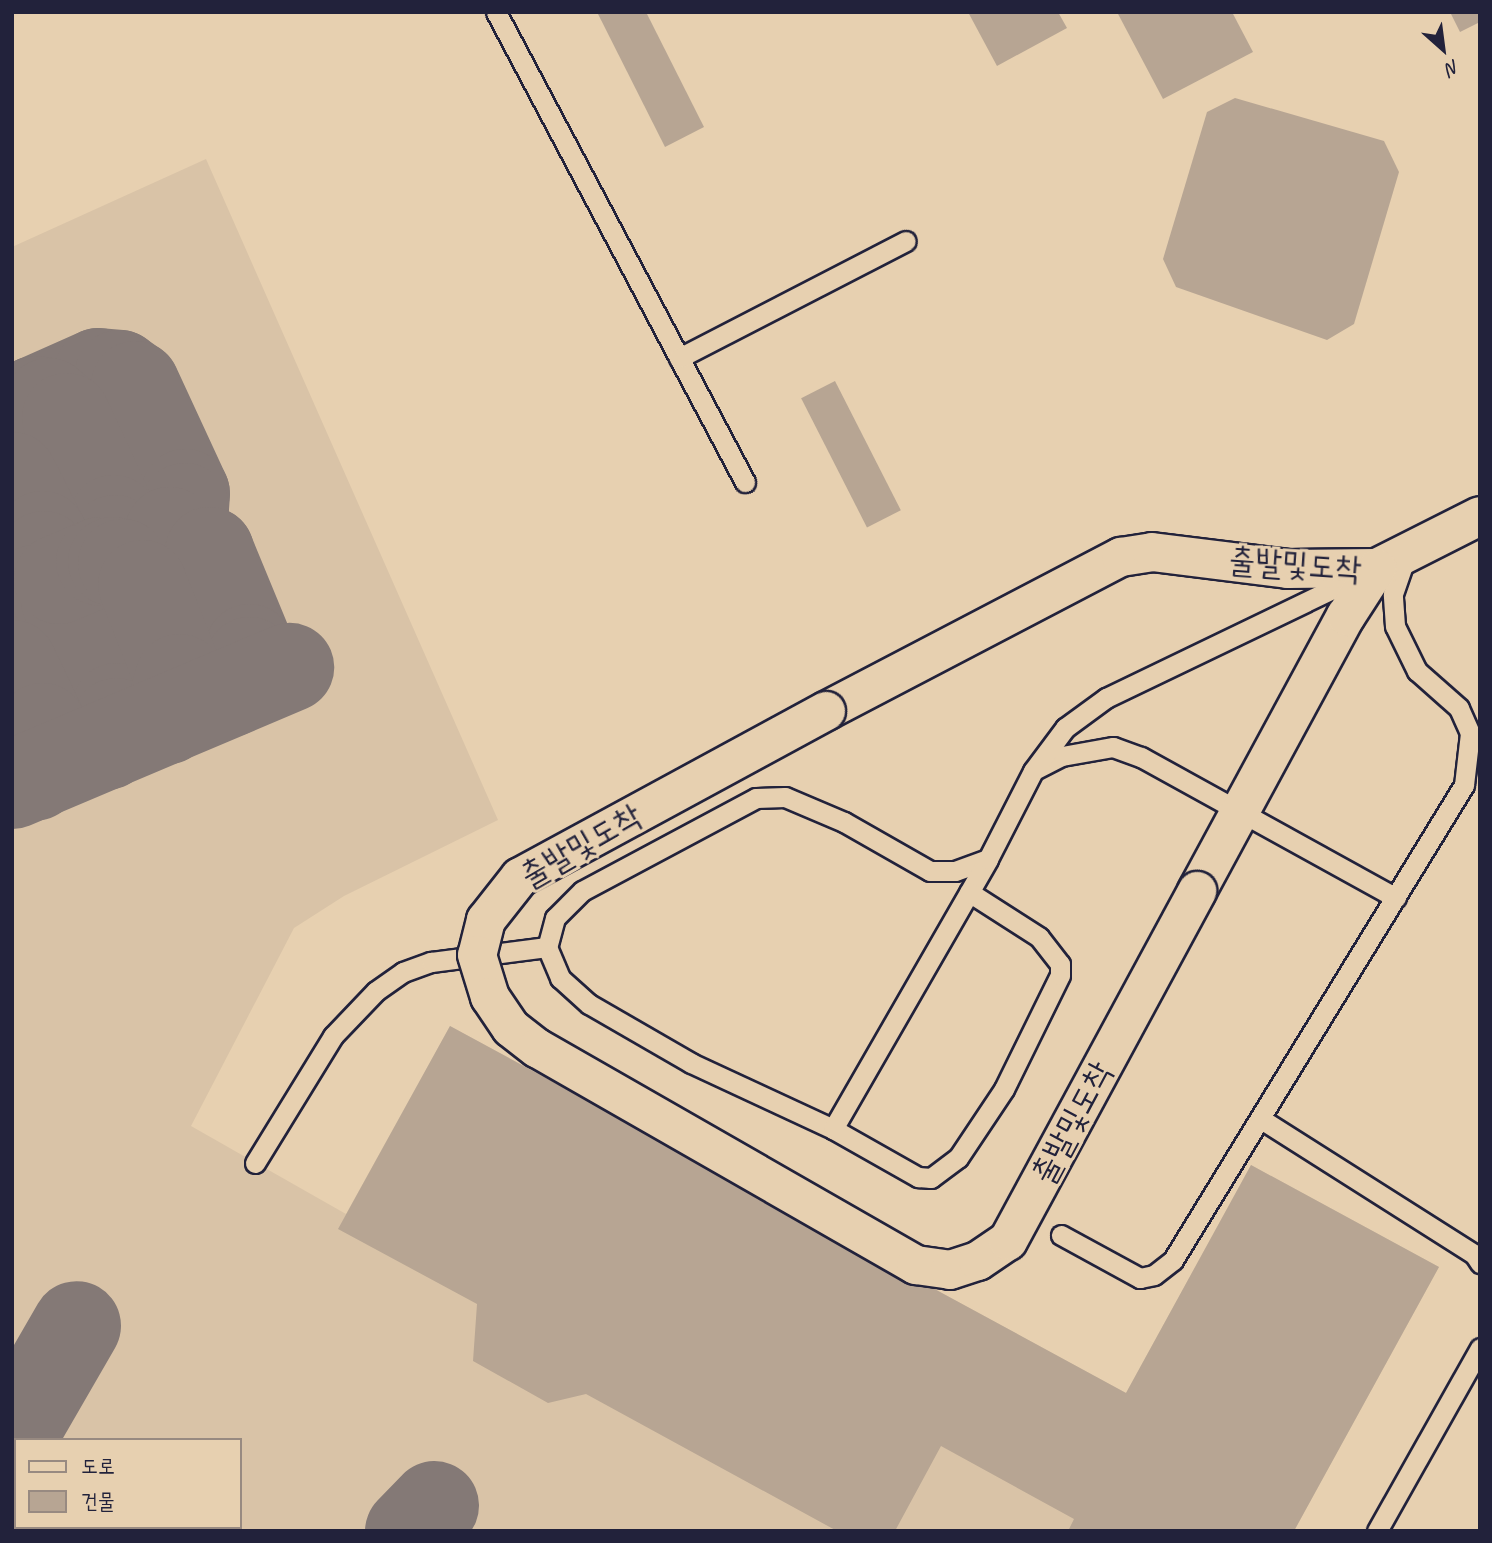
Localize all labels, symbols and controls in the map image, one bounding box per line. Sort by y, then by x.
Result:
north arrow [1408,14,1478,84]
text: N [1442,54,1464,81]
street label: 출발및도착 [1227,541,1363,589]
street label: 출발및도착 [514,796,648,896]
street label: 출발및도착 [1023,1055,1121,1191]
legend [14,1438,242,1529]
text: 도로 [81,1453,115,1479]
text: 건물 [81,1488,115,1514]

